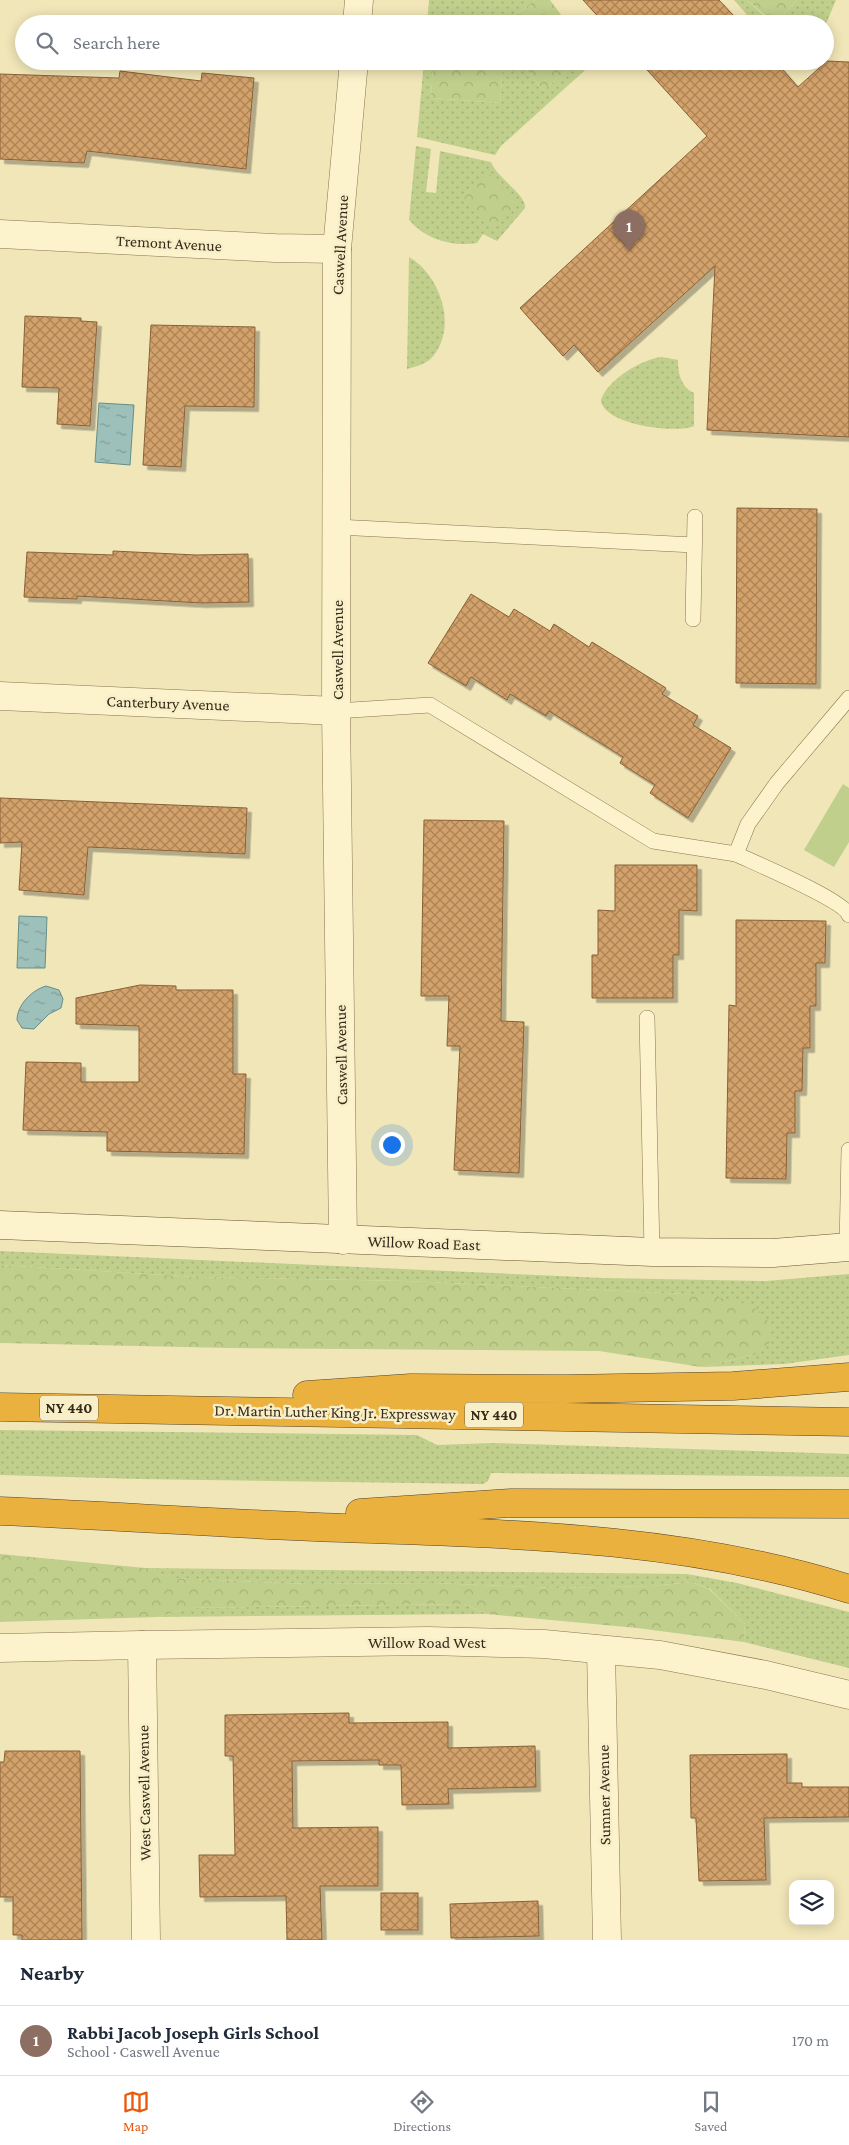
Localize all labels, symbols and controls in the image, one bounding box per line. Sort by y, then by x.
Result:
search box [15,15,834,70]
icon: search [33,29,61,57]
text: Search here [73,32,160,53]
street label: Caswell Avenue [329,195,351,295]
pin: 1 [613,210,645,251]
street label: Tremont Avenue [116,232,222,254]
street label: Caswell Avenue [329,600,346,700]
street label: Canterbury Avenue [106,692,230,715]
street label: Caswell Avenue [332,1005,350,1105]
your location [379,1132,405,1158]
street label: Willow Road East [367,1233,481,1253]
road number: NY 440 [40,1396,98,1420]
street label: Dr. Martin Luther King Jr. Expressway [214,1401,456,1424]
road number: NY 440 [465,1402,523,1428]
street label: Willow Road West [368,1634,487,1651]
street label: West Caswell Avenue [134,1725,154,1861]
street label: Sumner Avenue [595,1745,613,1845]
map controls [789,1880,834,1925]
button: layers [789,1880,834,1925]
text: Nearby [20,1961,84,1985]
text: Rabbi Jacob Joseph Girls School [67,2022,319,2043]
text: 1 [33,2032,39,2049]
text: 170 m [792,2032,829,2049]
text: School · Caswell Avenue [67,2043,220,2060]
tab: Map [122,2088,150,2134]
tab: Directions [393,2088,451,2134]
tab: Saved [694,2088,727,2134]

